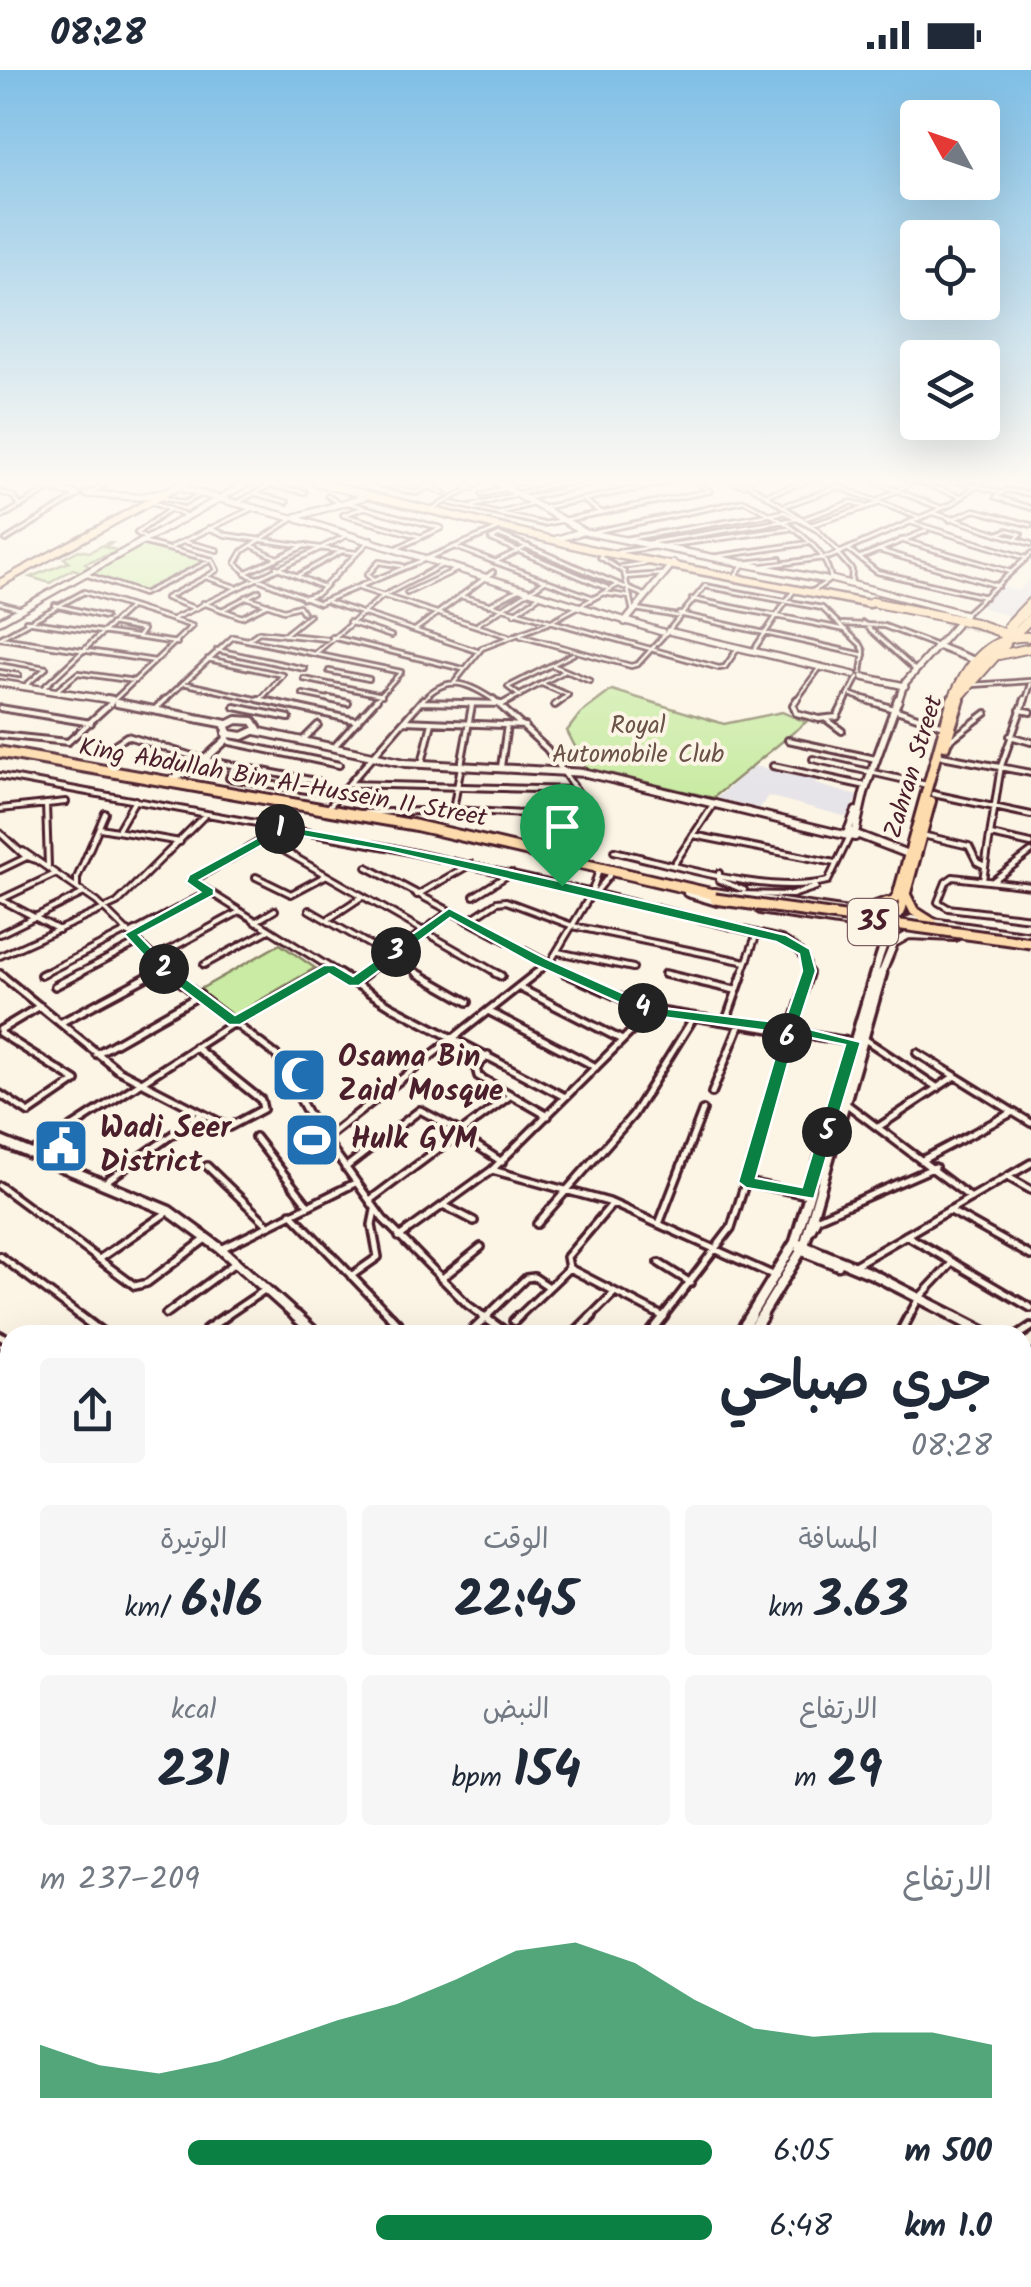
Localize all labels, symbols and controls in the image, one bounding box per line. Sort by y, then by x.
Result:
text: 08:28 [50,5,146,65]
north arrow [900,100,1000,200]
map controls [900,100,1000,440]
button: locate [900,220,1000,320]
button: layers [900,340,1000,440]
street label: Zahran Street [873,690,955,843]
park label: Royal Automobile Club [552,706,724,775]
street label: King Abdullah Bin Al-Hussein II Street [76,727,491,839]
pin [520,784,605,887]
icon: arrive [535,799,590,854]
pin: 1 [255,804,305,854]
text: 1 [276,806,284,851]
road number: 35 [848,899,898,945]
pin: 3 [371,927,421,977]
text: 3 [388,929,404,974]
pin: 2 [139,944,189,994]
text: 2 [156,946,172,991]
pin: 4 [618,983,668,1033]
text: 4 [635,985,651,1030]
pin: 6 [762,1013,812,1063]
text: 6 [779,1015,795,1060]
place label: Osama Bin Zaid Mosque [338,1034,504,1116]
mosque icon: Osama Bin Zaid Mosque [269,1045,329,1105]
place label: Wadi Seer District [100,1105,232,1187]
pin: 5 [802,1107,852,1157]
text: 5 [820,1109,834,1154]
sports icon: Hulk GYM [282,1110,342,1170]
public building icon: Wadi Seer District [31,1116,91,1176]
place label: Hulk GYM [351,1116,477,1164]
text: جري صباحي [719,1341,992,1428]
button: share [40,1358,145,1463]
text: 08:28 [911,1422,992,1473]
text: الوتيرة [160,1518,227,1563]
text: الوقت [483,1518,549,1563]
text: المسافة [798,1518,878,1563]
text: 6:16 [181,1563,263,1643]
text: 22:45 [454,1563,578,1643]
text: 3.63 [815,1563,908,1643]
text: /km [125,1586,181,1631]
text: km [768,1586,815,1631]
text: kcal [171,1688,216,1733]
text: النبض [483,1688,549,1733]
text: الارتفاع [799,1688,878,1733]
text: 231 [158,1733,229,1813]
text: 154 [513,1733,581,1813]
text: 29 [828,1733,882,1813]
text: bpm [451,1756,513,1801]
text: m [794,1756,828,1801]
text: 209–237 m [40,1855,200,1906]
text: الارتفاع [902,1856,992,1907]
text: 6:05 [773,2127,832,2178]
text: 500 m [904,2127,992,2178]
text: 6:48 [769,2202,832,2253]
text: 1.0 km [904,2202,992,2253]

